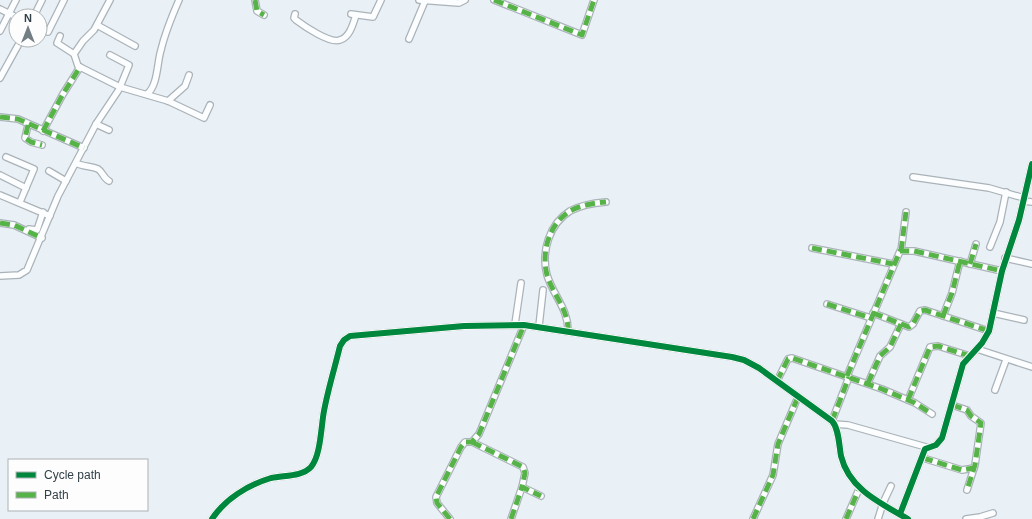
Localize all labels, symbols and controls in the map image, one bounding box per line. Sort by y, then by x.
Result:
north arrow [8,8,48,48]
text: N [24,12,32,24]
legend [8,459,148,511]
text: Cycle path [44,468,101,482]
text: Path [44,488,69,502]

